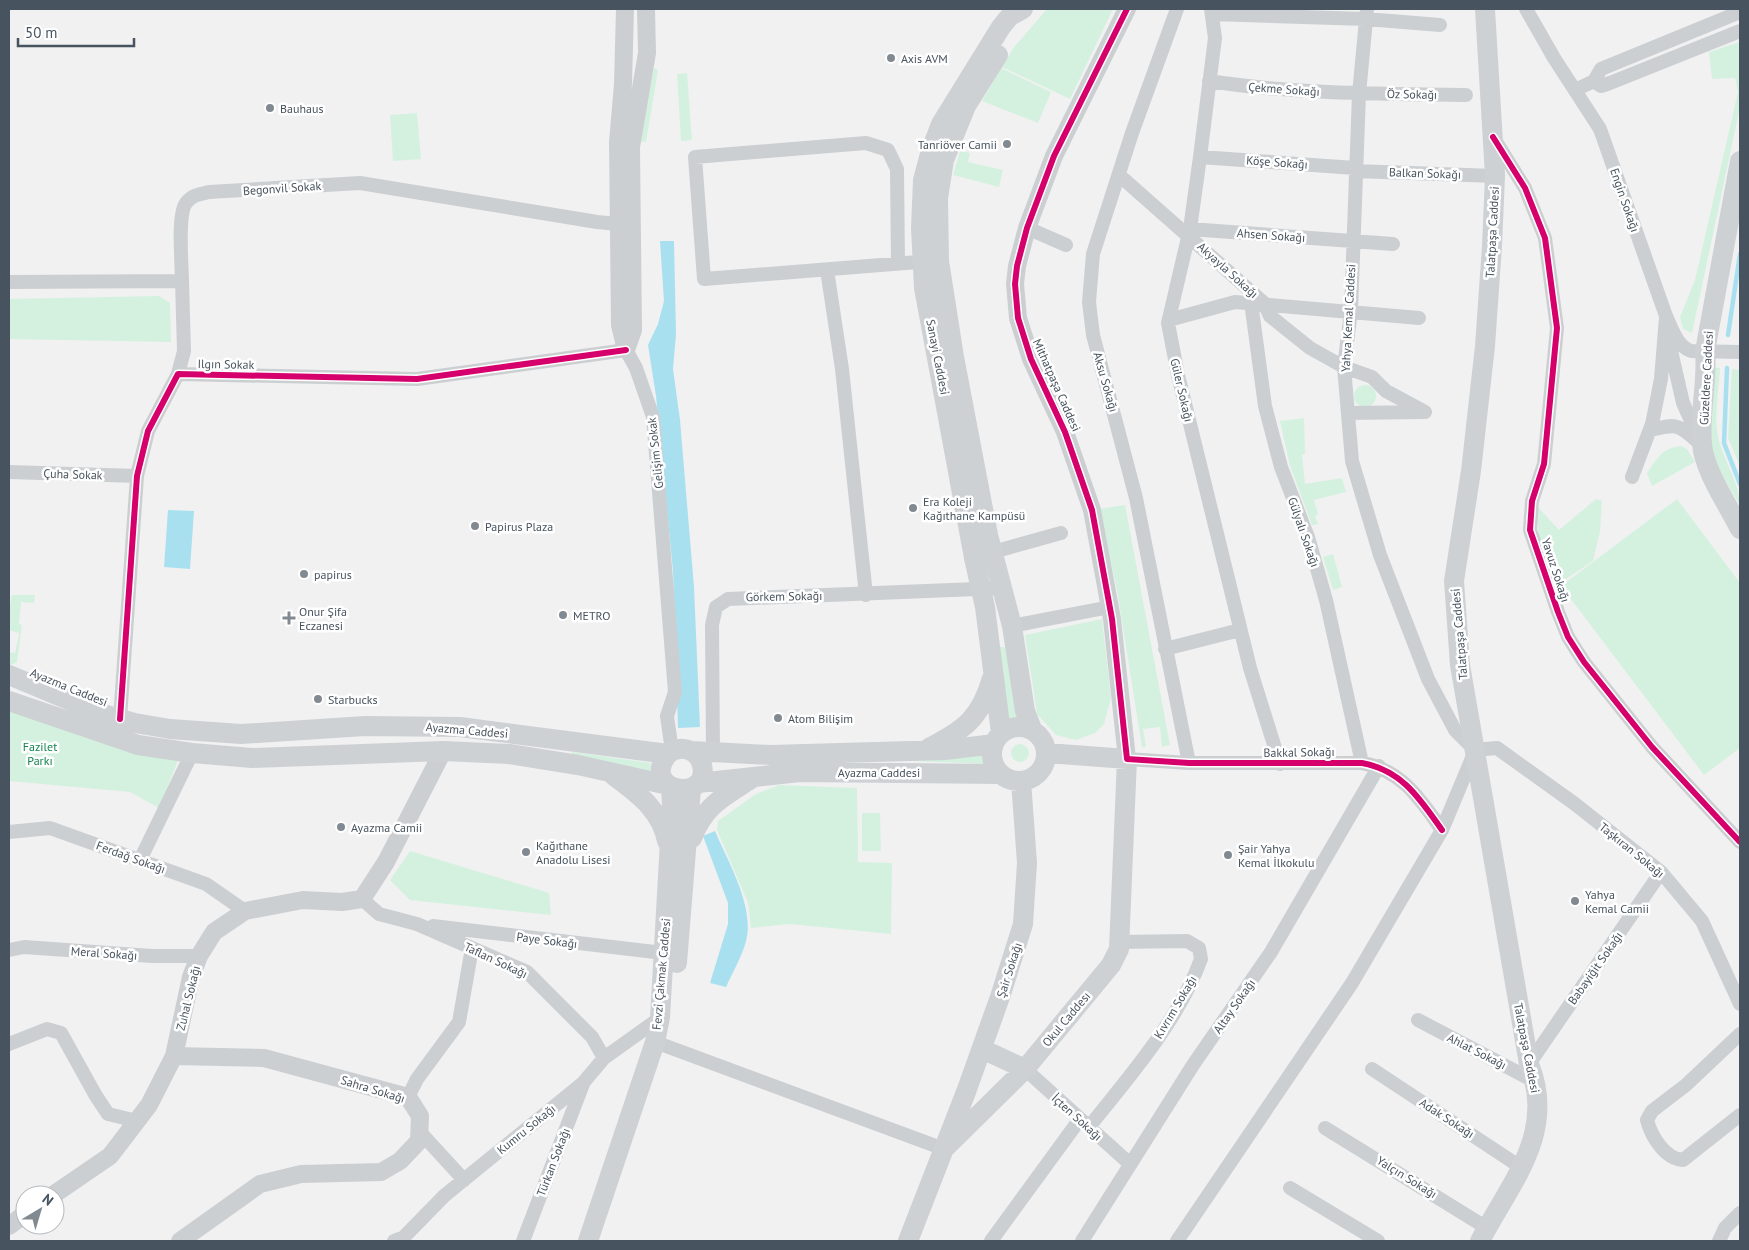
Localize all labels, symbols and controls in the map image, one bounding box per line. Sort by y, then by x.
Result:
scale bar [18,15,134,47]
text: 50 m [25,23,58,42]
place label: Axis AVM [901,51,948,66]
marker: Axis AVM [885,52,897,64]
street label: Çekme Sokağı [1248,79,1320,99]
street label: Öz Sokağı [1387,86,1437,102]
place label: Bauhaus [280,101,323,116]
marker: Bauhaus [264,102,276,114]
place label: Tanriöver Camii [918,137,997,152]
marker: Tanriöver Camii [1001,138,1013,150]
street label: Köşe Sokağı [1246,152,1308,172]
street label: Balkan Sokağı [1389,164,1461,182]
street label: Engin Sokağı [1607,166,1643,234]
street label: Begonvil Sokak [242,178,322,198]
street label: Talatpaşa Caddesi [1482,186,1502,278]
street label: Ahsen Sokağı [1236,225,1306,245]
street label: Akyayla Sokağı [1194,239,1262,301]
street label: Yahya Kemal Caddesi [1338,264,1358,372]
street label: Sanayi Caddesi [923,318,953,396]
street label: Güzeldere Caddesi [1696,330,1716,426]
street label: Mithatpaşa Caddesi [1030,336,1084,434]
street label: Aksu Sokağı [1090,350,1122,414]
street label: Ilgın Sokak [198,356,255,372]
street label: Güler Sokağı [1167,357,1197,423]
street label: Gelişim Sokak [644,416,666,489]
street label: Çuha Sokak [43,465,103,483]
place label: Era Koleji Kağıthane Kampüsü [923,494,1025,523]
street label: Gülyalı Sokağı [1285,495,1323,569]
marker: Era Koleji Kağıthane Kampüsü [907,502,919,514]
place label: Papirus Plaza [485,519,553,534]
marker: Papirus Plaza [469,520,481,532]
street label: Yavuz Sokağı [1539,536,1573,604]
place label: papirus [314,567,352,582]
marker: papirus [298,568,310,580]
street label: Görkem Sokağı [746,588,822,604]
street label: Talatpaşa Caddesi [1448,588,1470,680]
place label: Onur Şifa Eczanesi [299,604,347,633]
place label: METRO [573,608,610,623]
marker: METRO [557,609,569,621]
marker: Onur Şifa Eczanesi [283,612,295,624]
street label: Ayazma Caddesi [28,665,110,709]
place label: Starbucks [328,692,378,707]
marker: Starbucks [312,693,324,705]
place label: Atom Bilişim [788,711,853,726]
marker: Atom Bilişim [772,712,784,724]
street label: Ayazma Caddesi [425,719,509,741]
park label: Fazilet Parkı [23,739,57,768]
street label: Bakkal Sokağı [1263,744,1335,760]
street label: Ayazma Caddesi [838,765,920,780]
street label: Taşkıran Sokağı [1596,819,1668,881]
place label: Ayazma Camii [351,820,422,835]
marker: Ayazma Camii [335,821,347,833]
street label: Ferdağ Sokağı [94,838,168,876]
place label: Kağıthane Anadolu Lisesi [536,838,610,867]
place label: Şair Yahya Kemal İlkokulu [1238,841,1314,870]
marker: Kağıthane Anadolu Lisesi [520,846,532,858]
marker: Şair Yahya Kemal İlkokulu [1222,849,1234,861]
place label: Yahya Kemal Camii [1585,887,1649,916]
marker: Yahya Kemal Camii [1569,895,1581,907]
street label: Fevzi Çakmak Caddesi [649,918,673,1030]
street label: Paye Sokağı [516,929,578,951]
street label: Babayiğit Sokağı [1564,929,1626,1007]
street label: Taflan Sokağı [462,939,530,981]
street label: Şair Sokağı [993,941,1025,999]
street label: Meral Sokağı [70,943,138,963]
street label: Zuhal Sokağı [173,964,203,1032]
street label: Kıvrım Sokağı [1150,973,1200,1041]
street label: Altay Sokağı [1210,976,1258,1036]
street label: Okul Caddesı [1039,989,1093,1049]
street label: Talatpaşa Caddesi [1511,1002,1543,1094]
street label: Ahlat Sokağı [1445,1030,1509,1072]
street label: Sahra Sokağı [339,1072,407,1106]
street label: İçten Sokağı [1049,1090,1105,1144]
street label: Adak Sokağı [1417,1095,1477,1141]
street label: Kumru Sokağı [494,1101,558,1157]
street label: Türkan Sokağı [533,1126,573,1198]
street label: Yalçın Sokağı [1374,1153,1440,1201]
north arrow [15,1185,65,1235]
text: N [39,1190,57,1210]

